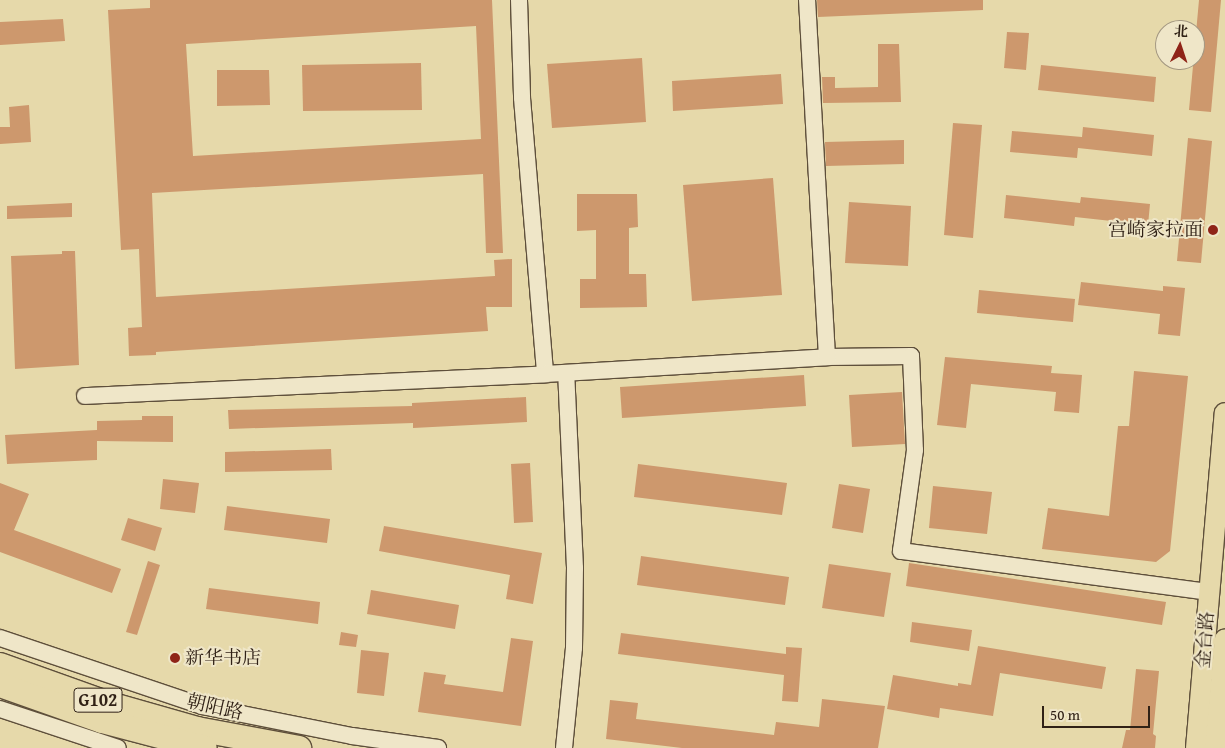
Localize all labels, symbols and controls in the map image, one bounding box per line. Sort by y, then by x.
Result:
north arrow [1155,20,1205,70]
text: 北 [1173,21,1189,41]
place label: 宫崎家拉面 [1108,219,1203,241]
marker: 宫崎家拉面 [1207,224,1219,236]
street label: 金台路 [1191,611,1219,669]
place label: 新华书店 [185,647,261,669]
marker: 新华书店 [169,652,181,664]
road number: G102 [73,684,123,716]
street label: 朝阳路 [185,689,245,725]
scale bar [1045,696,1152,728]
text: 50 m [1050,704,1080,725]

